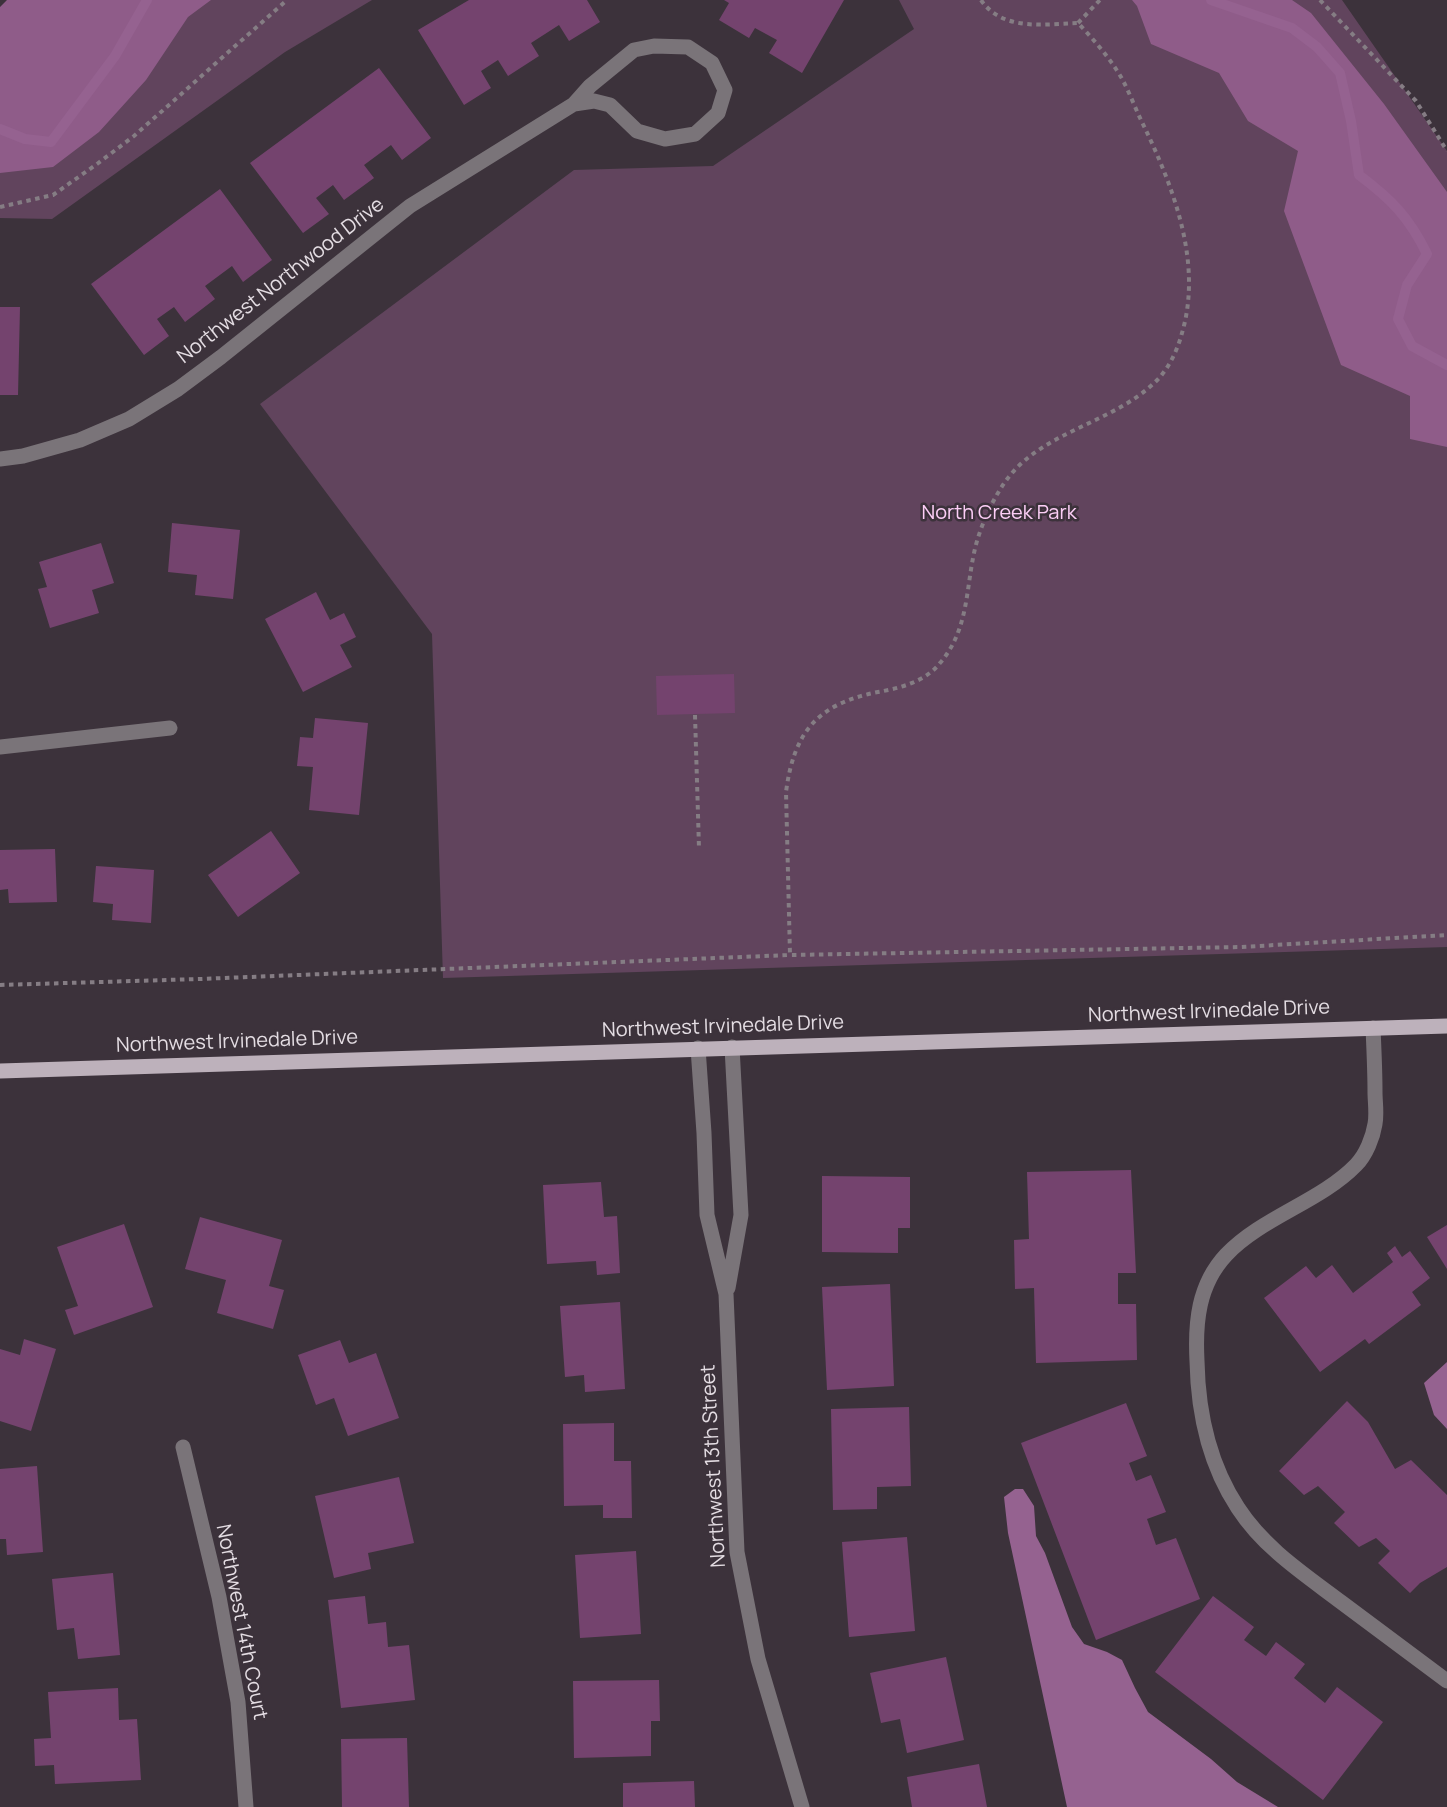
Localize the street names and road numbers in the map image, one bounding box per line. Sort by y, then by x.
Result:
street label: Northwest Northwood Drive [173,193,389,369]
street label: Northwest Irvinedale Drive [1088,996,1330,1028]
street label: Northwest Irvinedale Drive [602,1011,844,1043]
street label: Northwest Irvinedale Drive [116,1026,358,1058]
street label: Northwest 13th Street [697,1364,731,1568]
street label: Northwest 14th Court [210,1522,272,1722]

